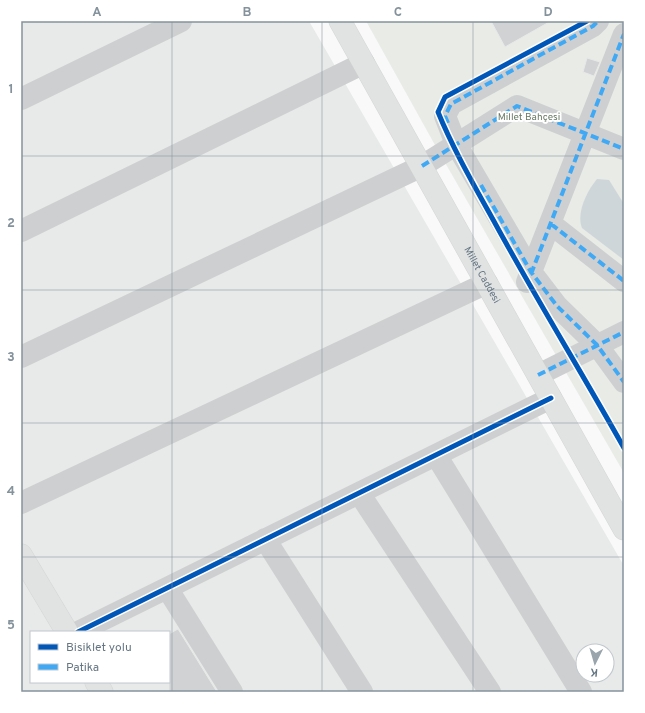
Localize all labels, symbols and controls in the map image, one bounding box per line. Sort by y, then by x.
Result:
text: A [92,5,102,21]
text: B [243,5,252,21]
text: C [394,5,402,21]
text: D [543,5,553,21]
text: 1 [8,82,14,98]
park label: Millet Bahçesi [498,111,560,124]
text: 2 [7,216,15,232]
street label: Millet Caddesi [461,244,503,306]
text: 3 [7,350,15,366]
text: 4 [7,484,15,500]
text: 5 [7,618,15,634]
legend [30,631,170,683]
text: Bisiklet yolu [66,640,132,656]
north arrow [575,643,615,683]
text: Patika [66,660,99,676]
text: K [590,665,599,679]

